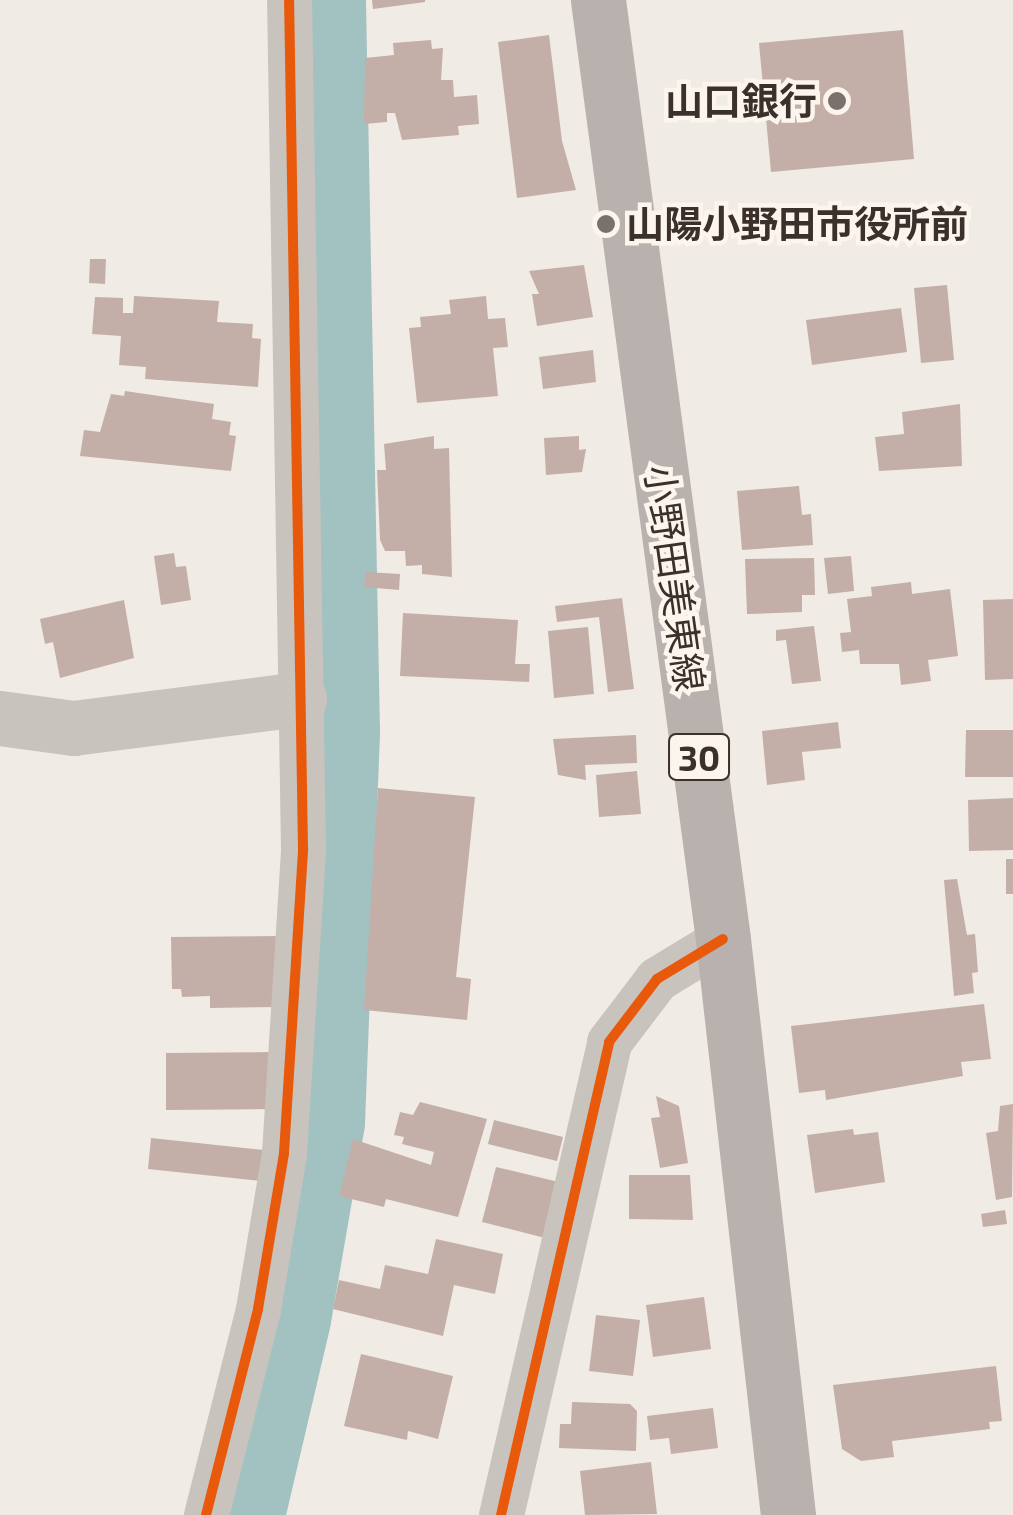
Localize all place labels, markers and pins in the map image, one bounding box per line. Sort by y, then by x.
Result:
place label: 山口銀行 [665,78,817,124]
marker: 山口銀行 [826,90,848,112]
place label: 山陽小野田市役所前 [626,201,968,247]
marker: 山陽小野田市役所前 [595,213,617,235]

